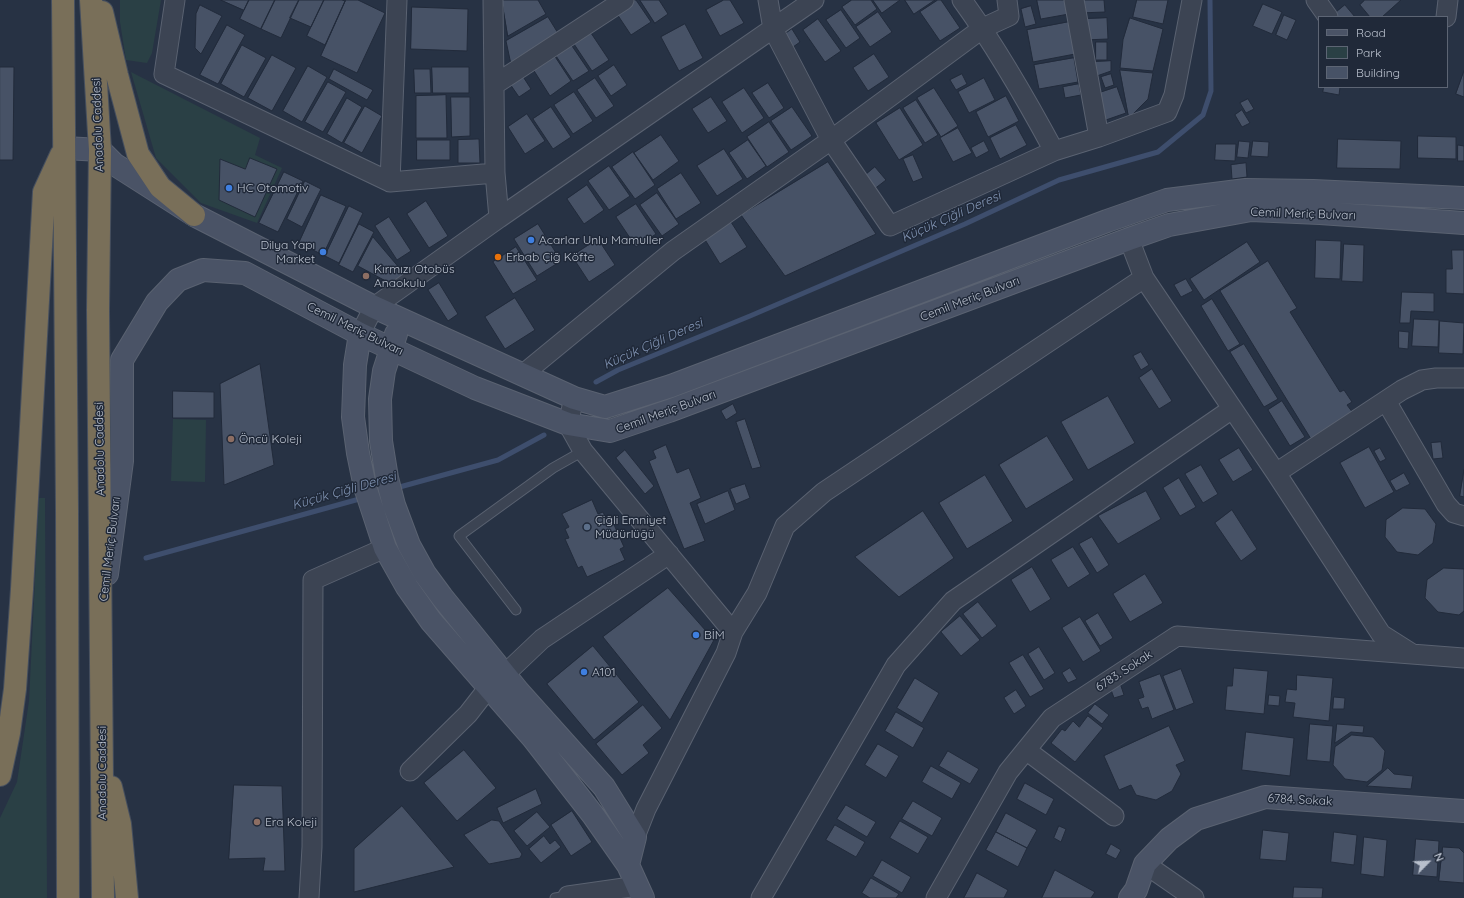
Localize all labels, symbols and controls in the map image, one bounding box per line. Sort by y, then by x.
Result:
legend [1318,16,1448,88]
text: Road [1356,25,1386,40]
text: Park [1356,45,1381,60]
text: Building [1356,65,1400,80]
street label: Anadolu Caddesi [89,78,107,172]
place label: HC Otomotiv [237,181,308,195]
marker: HC Otomotiv [224,183,234,193]
water label: Küçük Çiğli Deresi [899,188,1003,246]
street label: Cemil Meriç Bulvarı [1250,205,1356,223]
place label: Acarlar Unlu Mamuller [539,233,663,247]
marker: Acarlar Unlu Mamuller [526,235,536,245]
place label: Dilya Yapı Market [260,238,315,266]
marker: Dilya Yapı Market [318,247,328,257]
place label: Erbab Çiğ Köfte [506,250,594,264]
marker: Erbab Çiğ Köfte [493,252,503,262]
place label: Kırmızı Otobüs Anaokulu [374,262,455,290]
marker: Kırmızı Otobüs Anaokulu [361,271,371,281]
street label: Cemil Meriç Bulvarı [918,273,1022,325]
street label: Cemil Meriç Bulvarı [304,299,406,359]
water label: Küçük Çiğli Deresi [601,315,705,373]
street label: Cemil Meriç Bulvarı [614,387,718,437]
street label: Anadolu Caddesi [92,402,108,496]
place label: Öncü Koleji [239,432,302,446]
marker: Öncü Koleji [226,434,236,444]
water label: Küçük Çiğli Deresi [290,469,398,513]
street label: Cemil Meriç Bulvarı [96,496,124,602]
place label: Çiğli Emniyet Müdürlüğü [595,513,666,541]
marker: Çiğli Emniyet Müdürlüğü [582,522,592,532]
place label: BİM [704,628,725,642]
marker: BİM [691,630,701,640]
street label: 6783. Sokak [1093,647,1155,695]
place label: A101 [592,665,616,679]
marker: A101 [579,667,589,677]
street label: Anadolu Caddesi [95,726,109,820]
street label: 6784. Sokak [1267,791,1333,809]
place label: Era Koleji [265,815,317,829]
marker: Era Koleji [252,817,262,827]
north arrow [1408,842,1448,882]
text: N [1431,851,1447,864]

